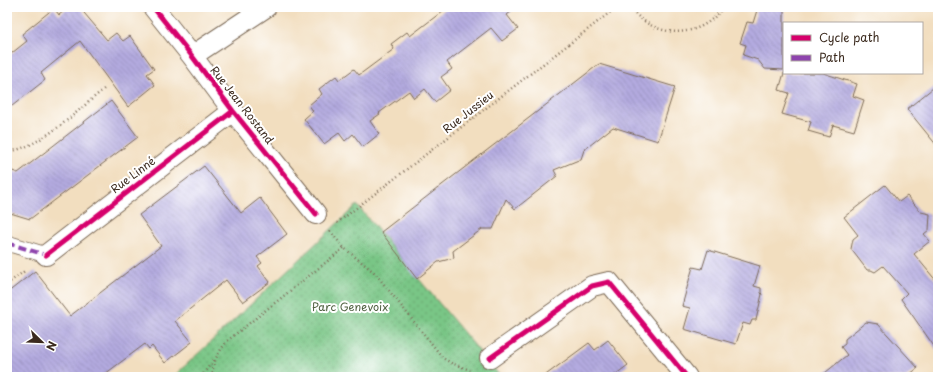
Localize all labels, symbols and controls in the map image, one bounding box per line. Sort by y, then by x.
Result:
legend [783,22,923,74]
text: Cycle path [819,28,880,46]
text: Path [819,48,845,66]
street label: Rue Jean Rostand [207,62,278,147]
street label: Rue Jussieu [439,86,497,137]
street label: Rue Linné [107,152,158,197]
park label: Parc Genevoix [312,298,388,315]
north arrow [22,322,62,362]
text: N [42,339,61,354]

